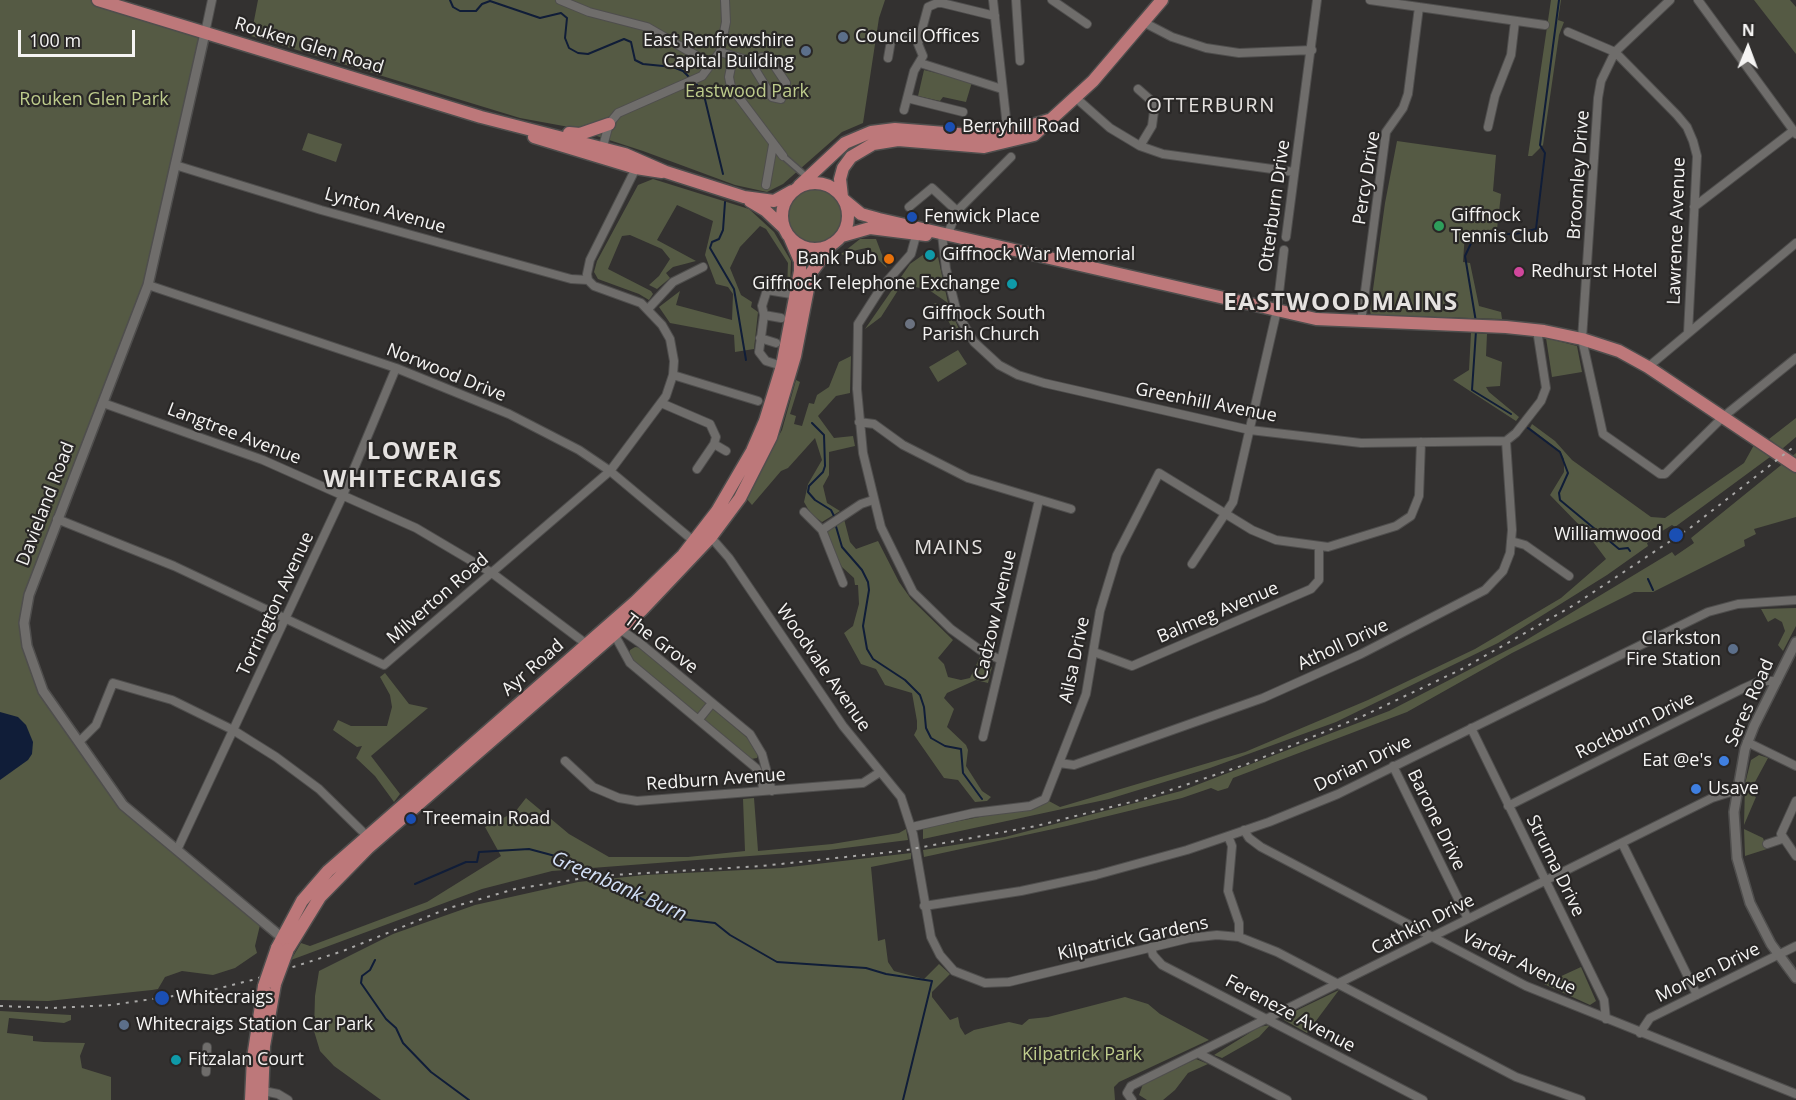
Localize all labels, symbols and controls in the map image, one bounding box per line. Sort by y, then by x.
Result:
street label: Rouken Glen Road [232,13,386,79]
scale bar [21,18,138,56]
north arrow [1718,18,1778,78]
text: N [1742,19,1755,41]
place label: Council Offices [855,26,980,48]
text: 100 m [29,28,81,52]
place label: East Renfrewshire Capital Building [643,30,794,72]
marker: Council Offices [836,30,850,44]
marker: East Renfrewshire Capital Building [799,44,813,58]
park label: Eastwood Park [685,81,809,103]
park label: Rouken Glen Park [19,89,169,111]
district label: OTTERBURN [1146,94,1276,118]
street label: Broomley Drive [1564,110,1594,240]
place label: Berryhill Road [962,116,1080,138]
marker: Berryhill Road [943,120,957,134]
street label: Percy Drive [1349,130,1385,226]
street label: Otterburn Drive [1255,138,1295,274]
street label: Lawrence Avenue [1664,157,1690,305]
street label: Lynton Avenue [322,183,448,239]
place label: Giffnock Tennis Club [1451,205,1549,248]
place label: Fenwick Place [924,206,1040,228]
marker: Fenwick Place [905,210,919,224]
marker: Giffnock Tennis Club [1432,219,1446,233]
place label: Giffnock War Memorial [942,244,1135,266]
place label: Bank Pub [797,248,877,270]
marker: Giffnock War Memorial [923,248,937,262]
marker: Bank Pub [882,252,896,266]
place label: Redhurst Hotel [1531,261,1658,283]
marker: Redhurst Hotel [1512,265,1526,279]
place label: Giffnock Telephone Exchange [752,273,1000,295]
marker: Giffnock Telephone Exchange [1005,277,1019,291]
district label: EASTWOODMAINS [1223,289,1459,317]
place label: Giffnock South Parish Church [922,303,1046,346]
marker: Giffnock South Parish Church [903,317,917,331]
street label: Norwood Drive [383,339,509,407]
street label: Greenhill Avenue [1133,379,1279,427]
street label: Langtree Avenue [164,399,304,469]
district label: LOWER WHITECRAIGS [323,438,503,494]
street label: Davieland Road [12,439,80,569]
place label: Williamwood [1554,524,1662,546]
marker: Williamwood [1667,526,1685,544]
street label: Torrington Avenue [233,529,319,679]
district label: MAINS [914,536,984,560]
street label: Cadzow Avenue [971,548,1021,682]
street label: Milverton Road [383,549,493,649]
street label: Balmeg Avenue [1154,578,1282,648]
street label: Woodvale Avenue [771,600,875,736]
street label: The Grove [620,609,702,679]
street label: Ailsa Drive [1055,615,1095,705]
street label: Atholl Drive [1294,615,1392,675]
place label: Clarkston Fire Station [1626,628,1721,670]
street label: Ayr Road [497,635,569,701]
marker: Clarkston Fire Station [1726,642,1740,656]
street label: Seres Road [1721,656,1779,750]
street label: Rockburn Drive [1572,688,1698,764]
street label: Dorian Drive [1311,731,1415,797]
place label: Eat @e's [1642,750,1712,772]
marker: Eat @e's [1717,754,1731,768]
street label: Redburn Avenue [645,764,787,796]
street label: Barone Drive [1402,766,1470,874]
place label: Usave [1708,778,1759,800]
marker: Usave [1689,782,1703,796]
place label: Treemain Road [423,808,550,830]
marker: Treemain Road [404,812,418,826]
street label: Struma Drive [1521,812,1589,920]
water label: Greenbank Burn [548,846,690,928]
street label: Cathkin Drive [1368,890,1478,960]
street label: Kilpatrick Gardens [1056,912,1210,966]
street label: Vardar Avenue [1459,926,1579,1000]
street label: Morven Drive [1652,938,1764,1008]
street label: Fereneze Avenue [1221,971,1359,1057]
place label: Whitecraigs [176,987,274,1009]
marker: Whitecraigs [153,989,171,1007]
place label: Whitecraigs Station Car Park [136,1014,373,1036]
marker: Whitecraigs Station Car Park [117,1018,131,1032]
park label: Kilpatrick Park [1022,1044,1142,1066]
place label: Fitzalan Court [188,1049,304,1071]
marker: Fitzalan Court [169,1053,183,1067]

